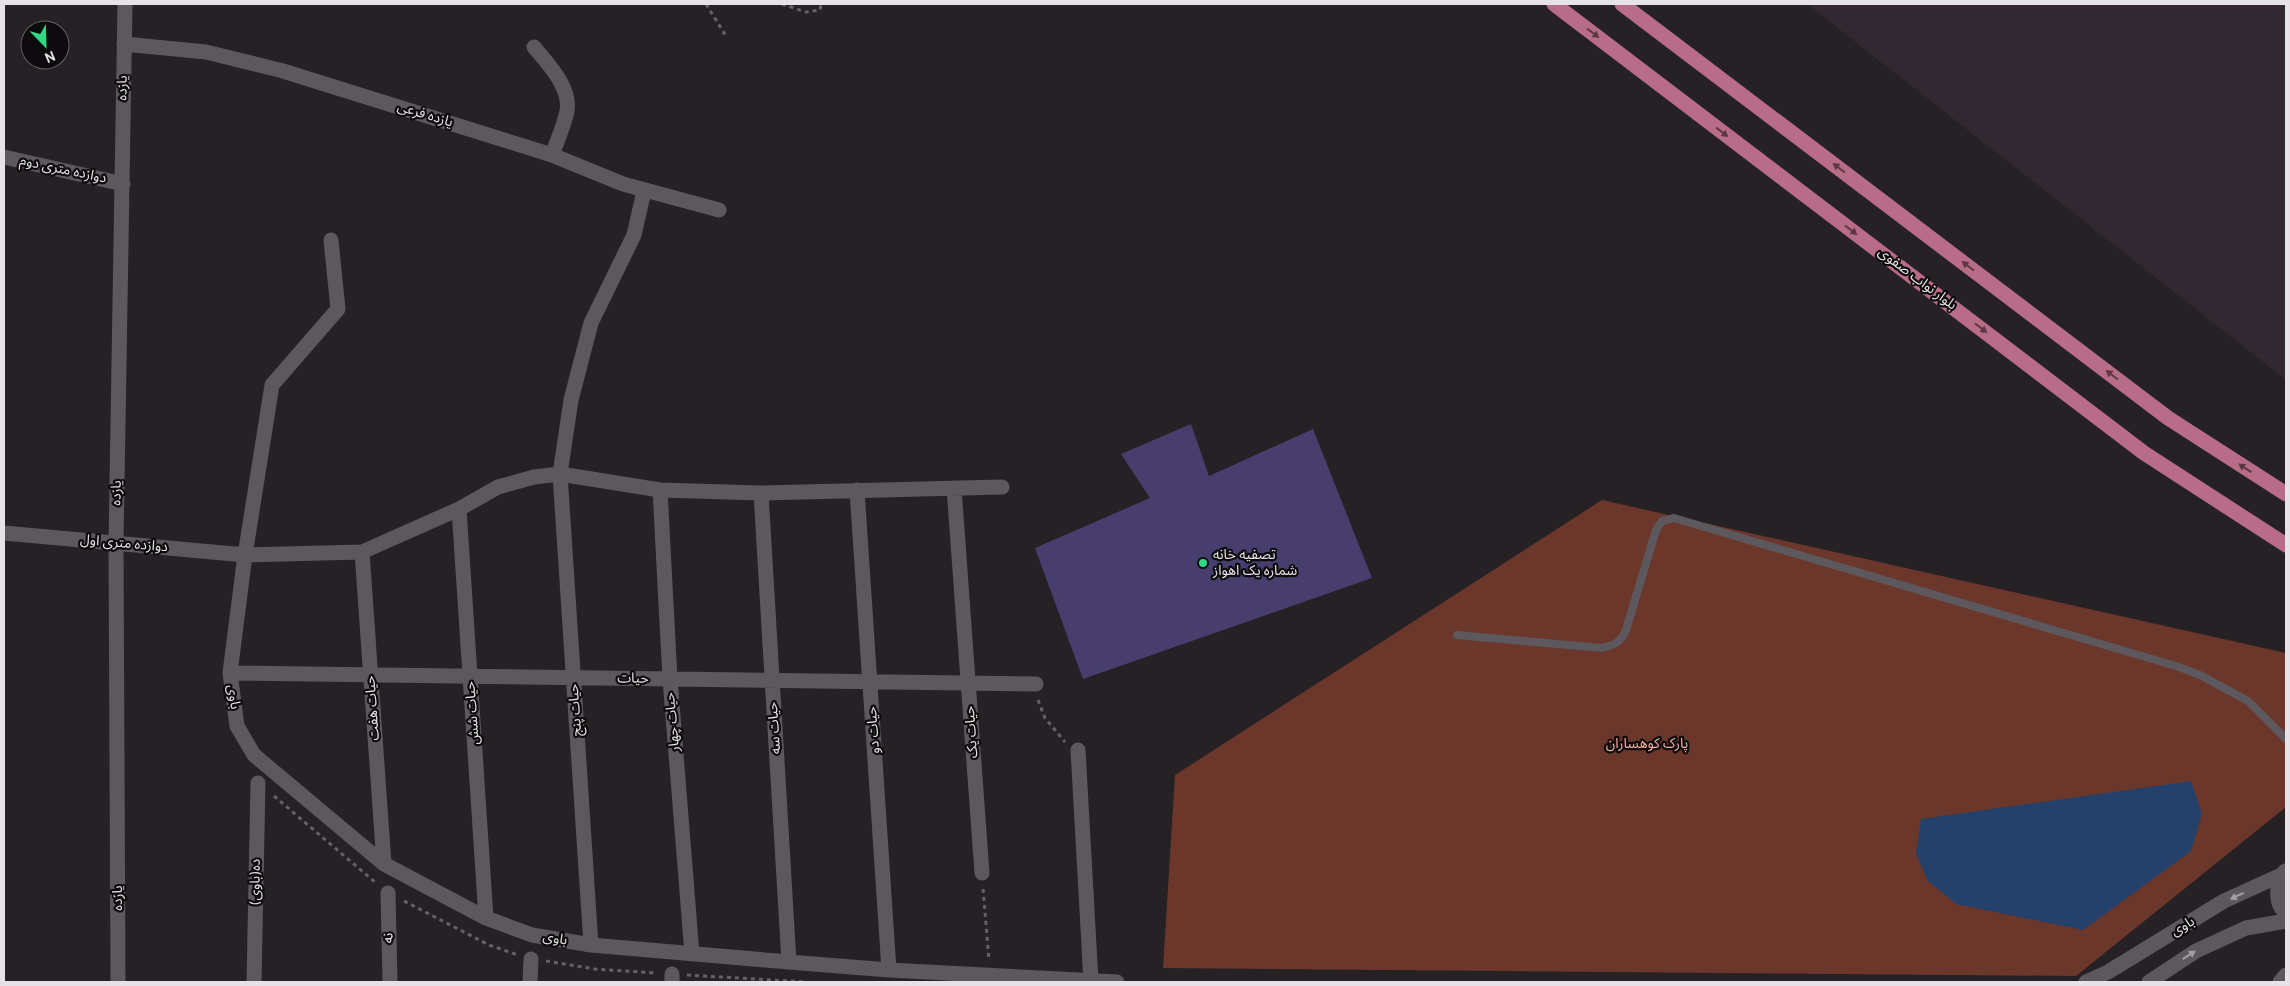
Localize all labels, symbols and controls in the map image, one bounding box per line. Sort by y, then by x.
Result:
north arrow [20,20,70,70]
one-way arrow [1586,28,1599,39]
text: N [42,46,57,65]
street label: یازده [114,75,132,101]
street label: یازده فرعی [395,98,455,132]
one-way arrow [1715,126,1728,137]
street label: دوازده متری دوم [18,152,108,189]
one-way arrow [1832,163,1846,173]
one-way arrow [1844,225,1858,235]
street label: بلوار نواب صفوی [1874,244,1960,314]
one-way arrow [1962,261,1975,272]
one-way arrow [1974,323,1987,334]
one-way arrow [2105,370,2119,380]
one-way arrow [2239,463,2252,472]
street label: یازده [108,480,126,506]
street label: دوازده متری اول [79,532,169,556]
place label: تصفیه خانه شماره یک اهواز [1212,547,1297,580]
marker: تصفیه خانه شماره یک اهواز [1197,557,1209,569]
street label: حیات [617,670,649,688]
street label: حیات هفت [362,675,384,741]
street label: حیات شش [462,681,484,745]
street label: حیات پنج [566,683,587,737]
street label: باوی [223,684,243,711]
street label: حیات چهار [662,692,684,753]
street label: حیات سه [765,701,785,755]
street label: حیات یک [962,705,982,759]
street label: حیات دو [864,706,884,754]
park label: پارک کوهساران [1606,736,1688,753]
street label: ده(باوی) [247,858,265,905]
street label: یازده [110,885,127,911]
one-way arrow [2230,892,2244,900]
street label: باوی [2168,913,2198,941]
street label: باوی [541,928,569,950]
street label: نه [380,932,398,943]
one-way arrow [2183,951,2196,960]

